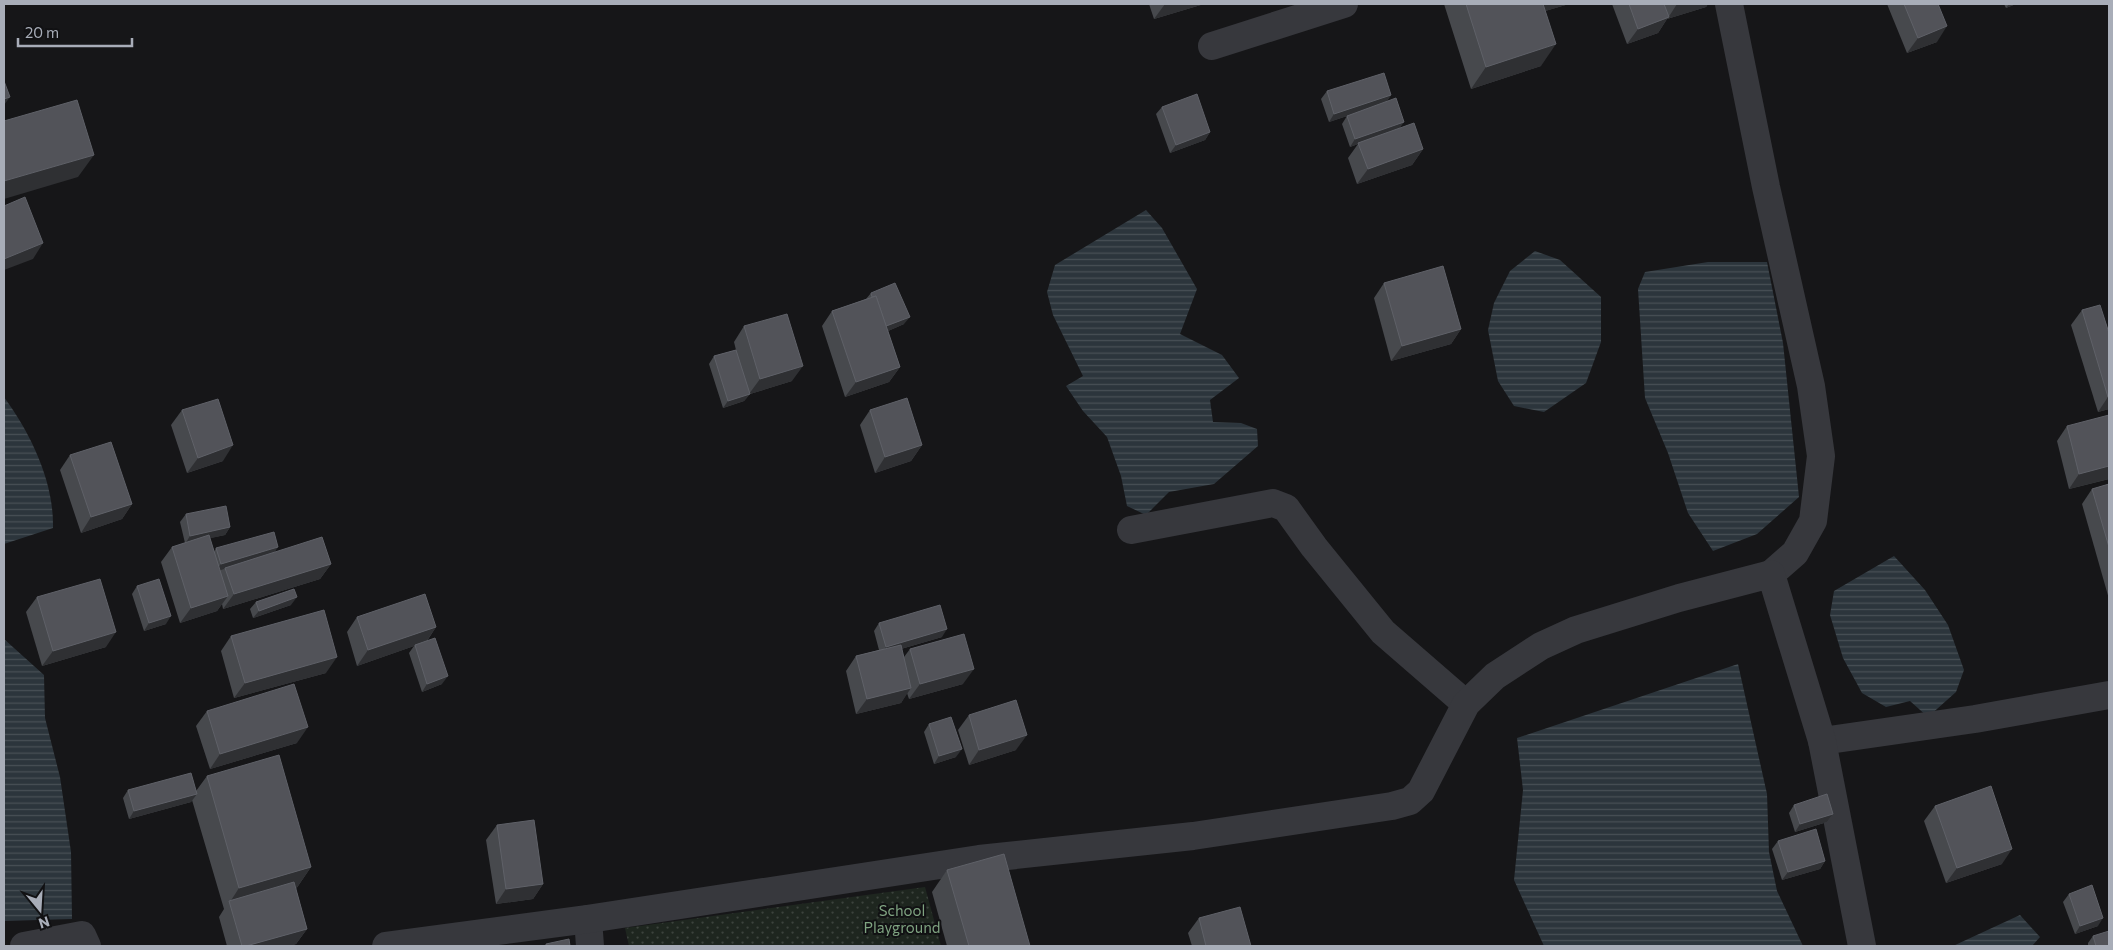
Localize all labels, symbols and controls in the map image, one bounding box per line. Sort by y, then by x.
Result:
scale bar [18,15,131,47]
text: 20 m [25,23,59,41]
north arrow [15,885,65,935]
park label: School Playground [864,901,940,936]
text: N [37,913,52,933]

